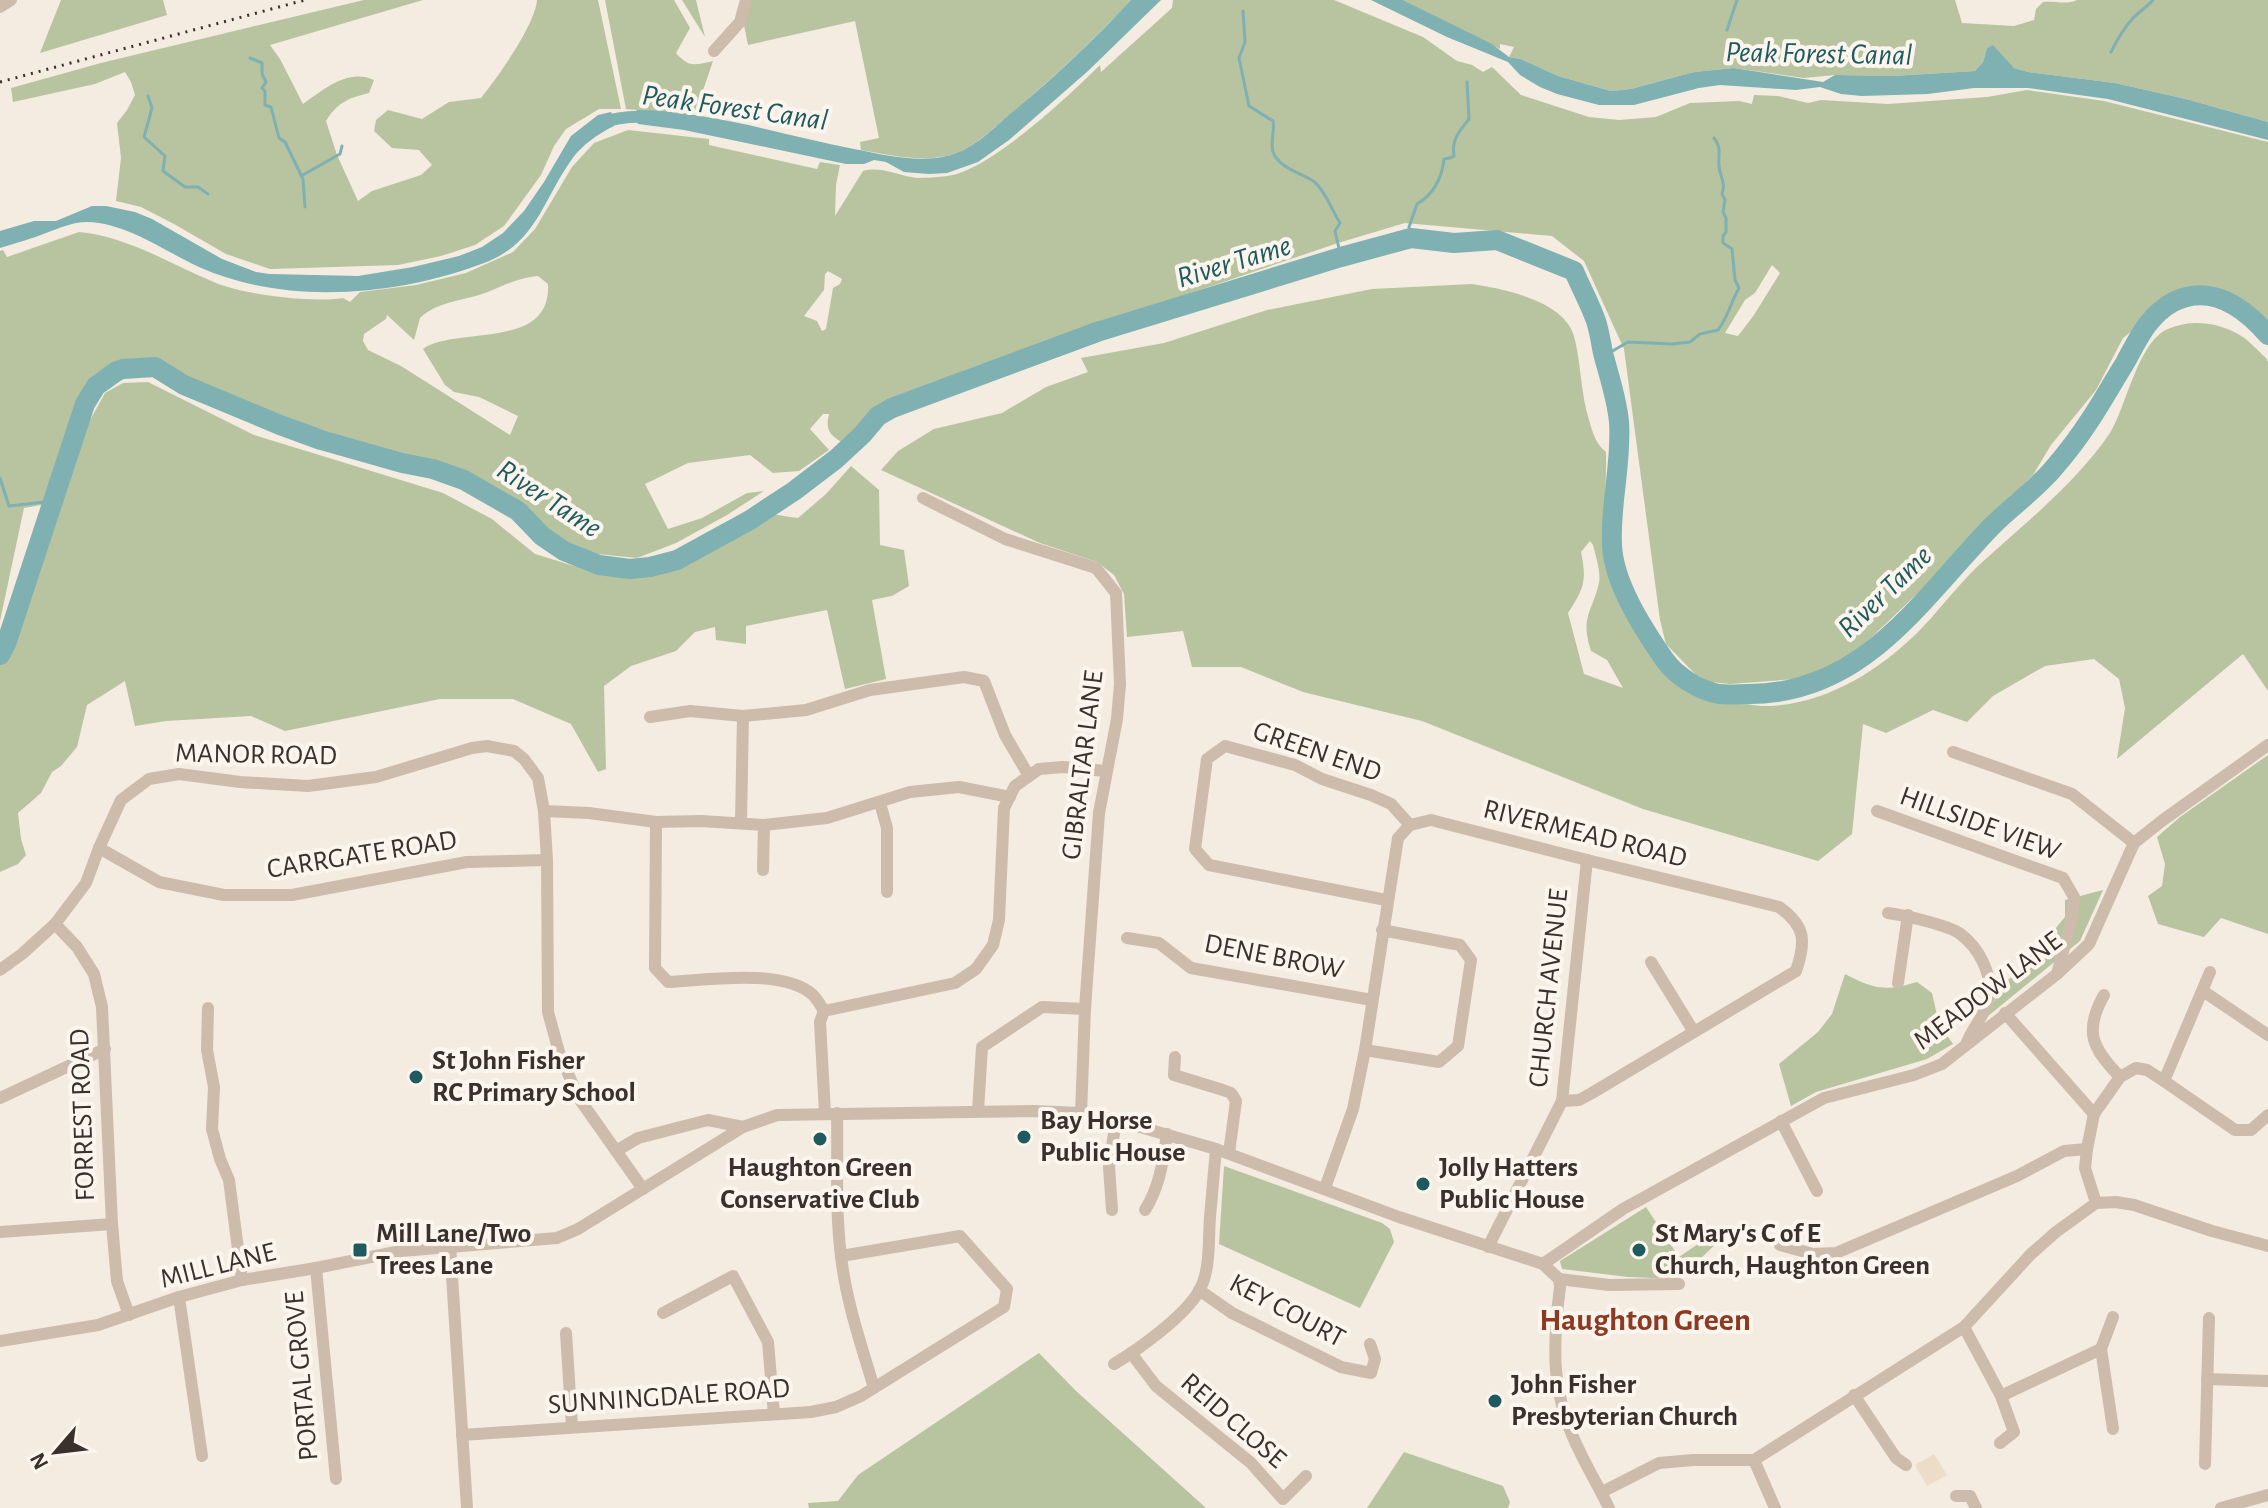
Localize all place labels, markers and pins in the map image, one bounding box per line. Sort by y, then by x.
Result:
place label: St John Fisher RC Primary School [432,1047,636,1107]
marker: St John Fisher RC Primary School [407,1068,425,1086]
place label: Bay Horse Public House [1040,1107,1186,1167]
marker: Bay Horse Public House [1015,1128,1033,1146]
marker: Haughton Green Conservative Club [811,1130,829,1148]
place label: Haughton Green Conservative Club [720,1154,920,1214]
place label: Jolly Hatters Public House [1439,1154,1585,1214]
marker: Jolly Hatters Public House [1414,1175,1432,1193]
place label: Mill Lane/Two Trees Lane [376,1220,531,1280]
place label: St Mary's C of E Church, Haughton Green [1655,1220,1930,1280]
marker: Mill Lane/Two Trees Lane [351,1241,369,1259]
marker: St Mary's C of E Church, Haughton Green [1630,1241,1648,1259]
place label: John Fisher Presbyterian Church [1511,1371,1738,1431]
marker: John Fisher Presbyterian Church [1486,1392,1504,1410]

